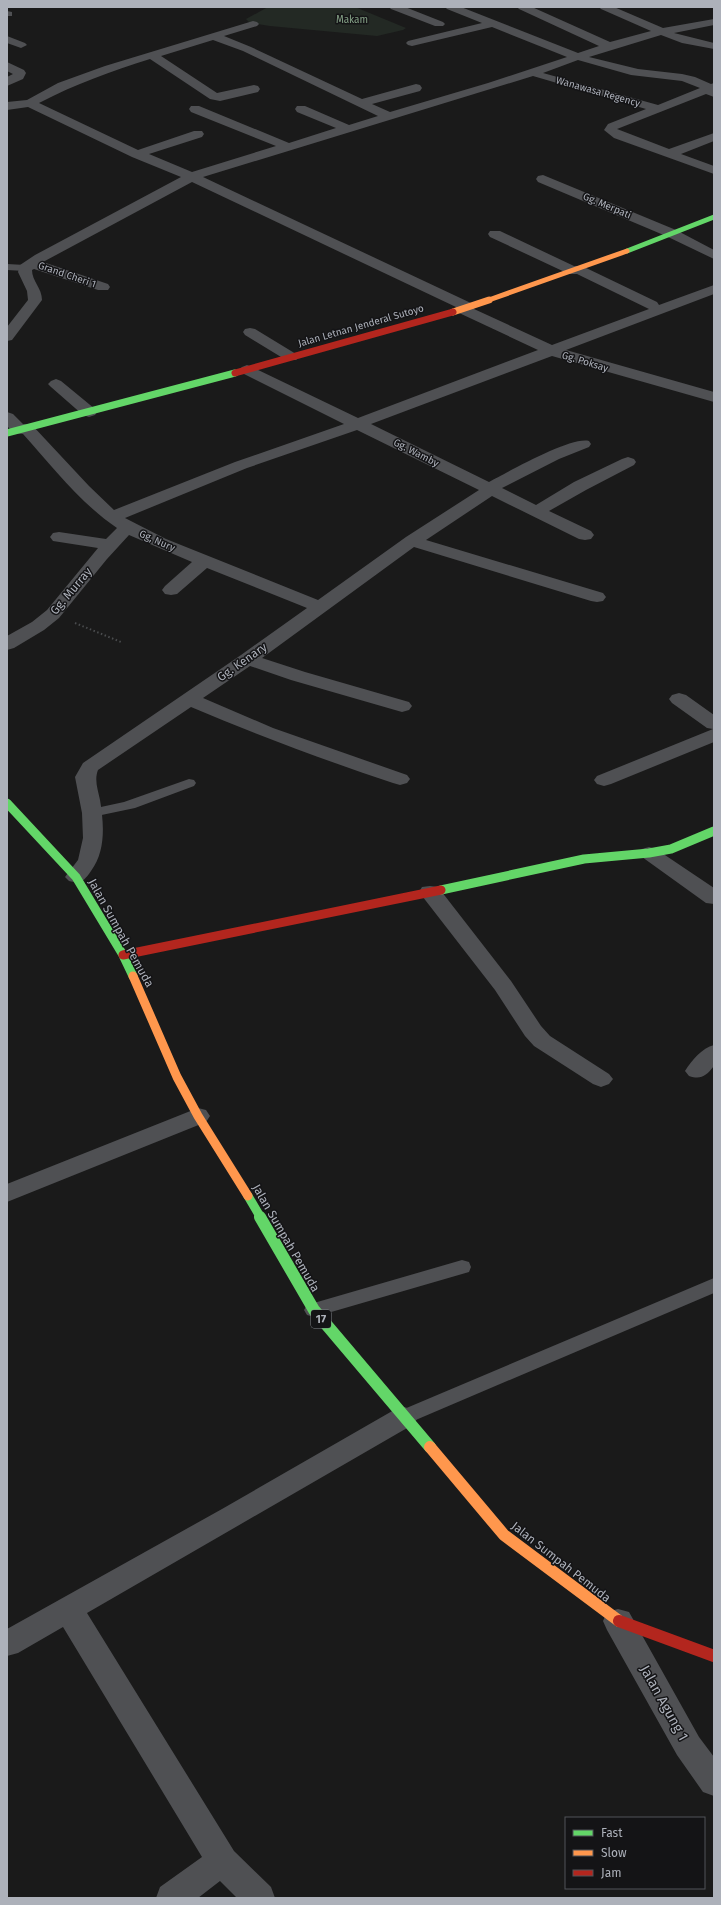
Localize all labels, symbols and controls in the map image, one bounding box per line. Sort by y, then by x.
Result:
park label: Makam [336,14,368,26]
street label: Wanawasa Regency [554,74,642,110]
street label: Gg. Merpati [581,190,633,222]
street label: Grand Cheri 1 [37,260,97,290]
street label: Jalan Letnan Jenderal Sutoyo [297,302,425,350]
street label: Gg. Poksay [560,349,610,375]
street label: Gg. Wamby [391,436,441,470]
street label: Gg, Nury [137,528,177,554]
street label: Gg. Murray [47,564,95,617]
street label: Gg. Kenary [214,640,270,684]
street label: Jalan Sumpah Pemuda [85,876,157,990]
street label: Jalan Sumpah Pemuda [249,1182,323,1294]
road number: 17 [311,1310,331,1328]
street label: Jalan Sumpah Pemuda [509,1519,613,1605]
street label: Jalan Agung 1 [636,1662,692,1744]
legend [565,1817,705,1889]
text: Fast [601,1826,623,1840]
text: Slow [601,1846,627,1860]
text: Jam [601,1866,621,1880]

